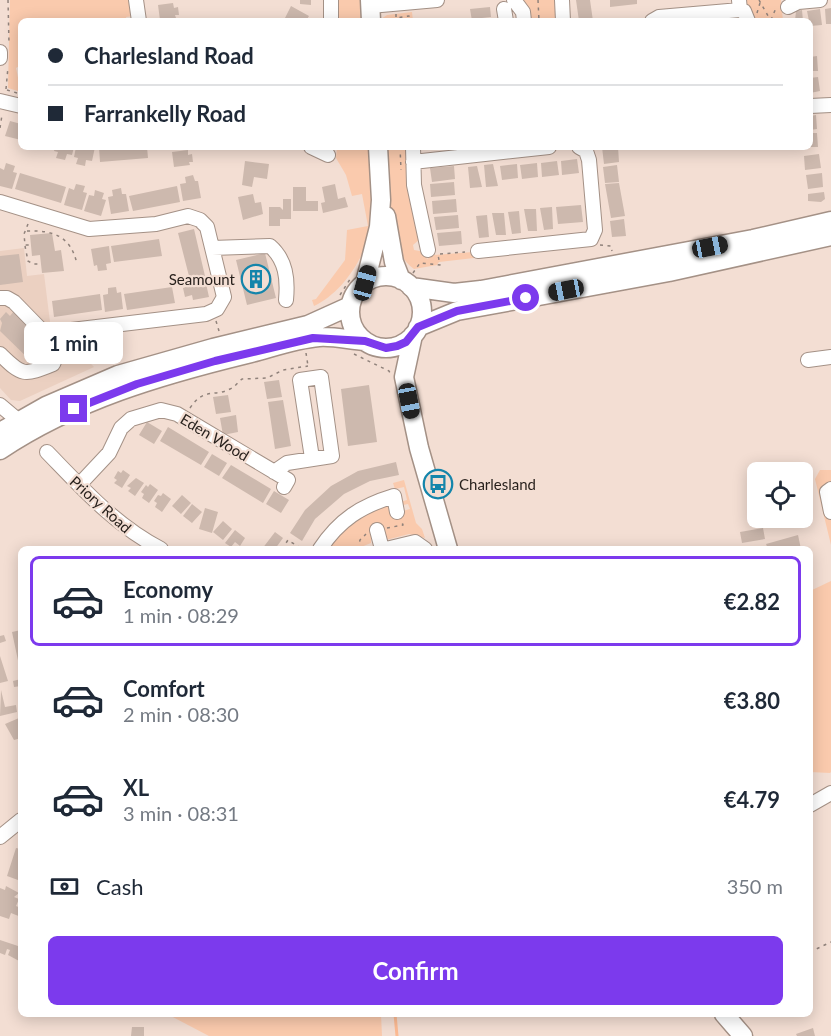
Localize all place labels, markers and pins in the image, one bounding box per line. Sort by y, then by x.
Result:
building icon: Seamount [240,263,272,295]
place label: Seamount [169,270,236,288]
bus stop icon: Charlesland [422,468,454,500]
place label: Charlesland [459,475,536,493]

